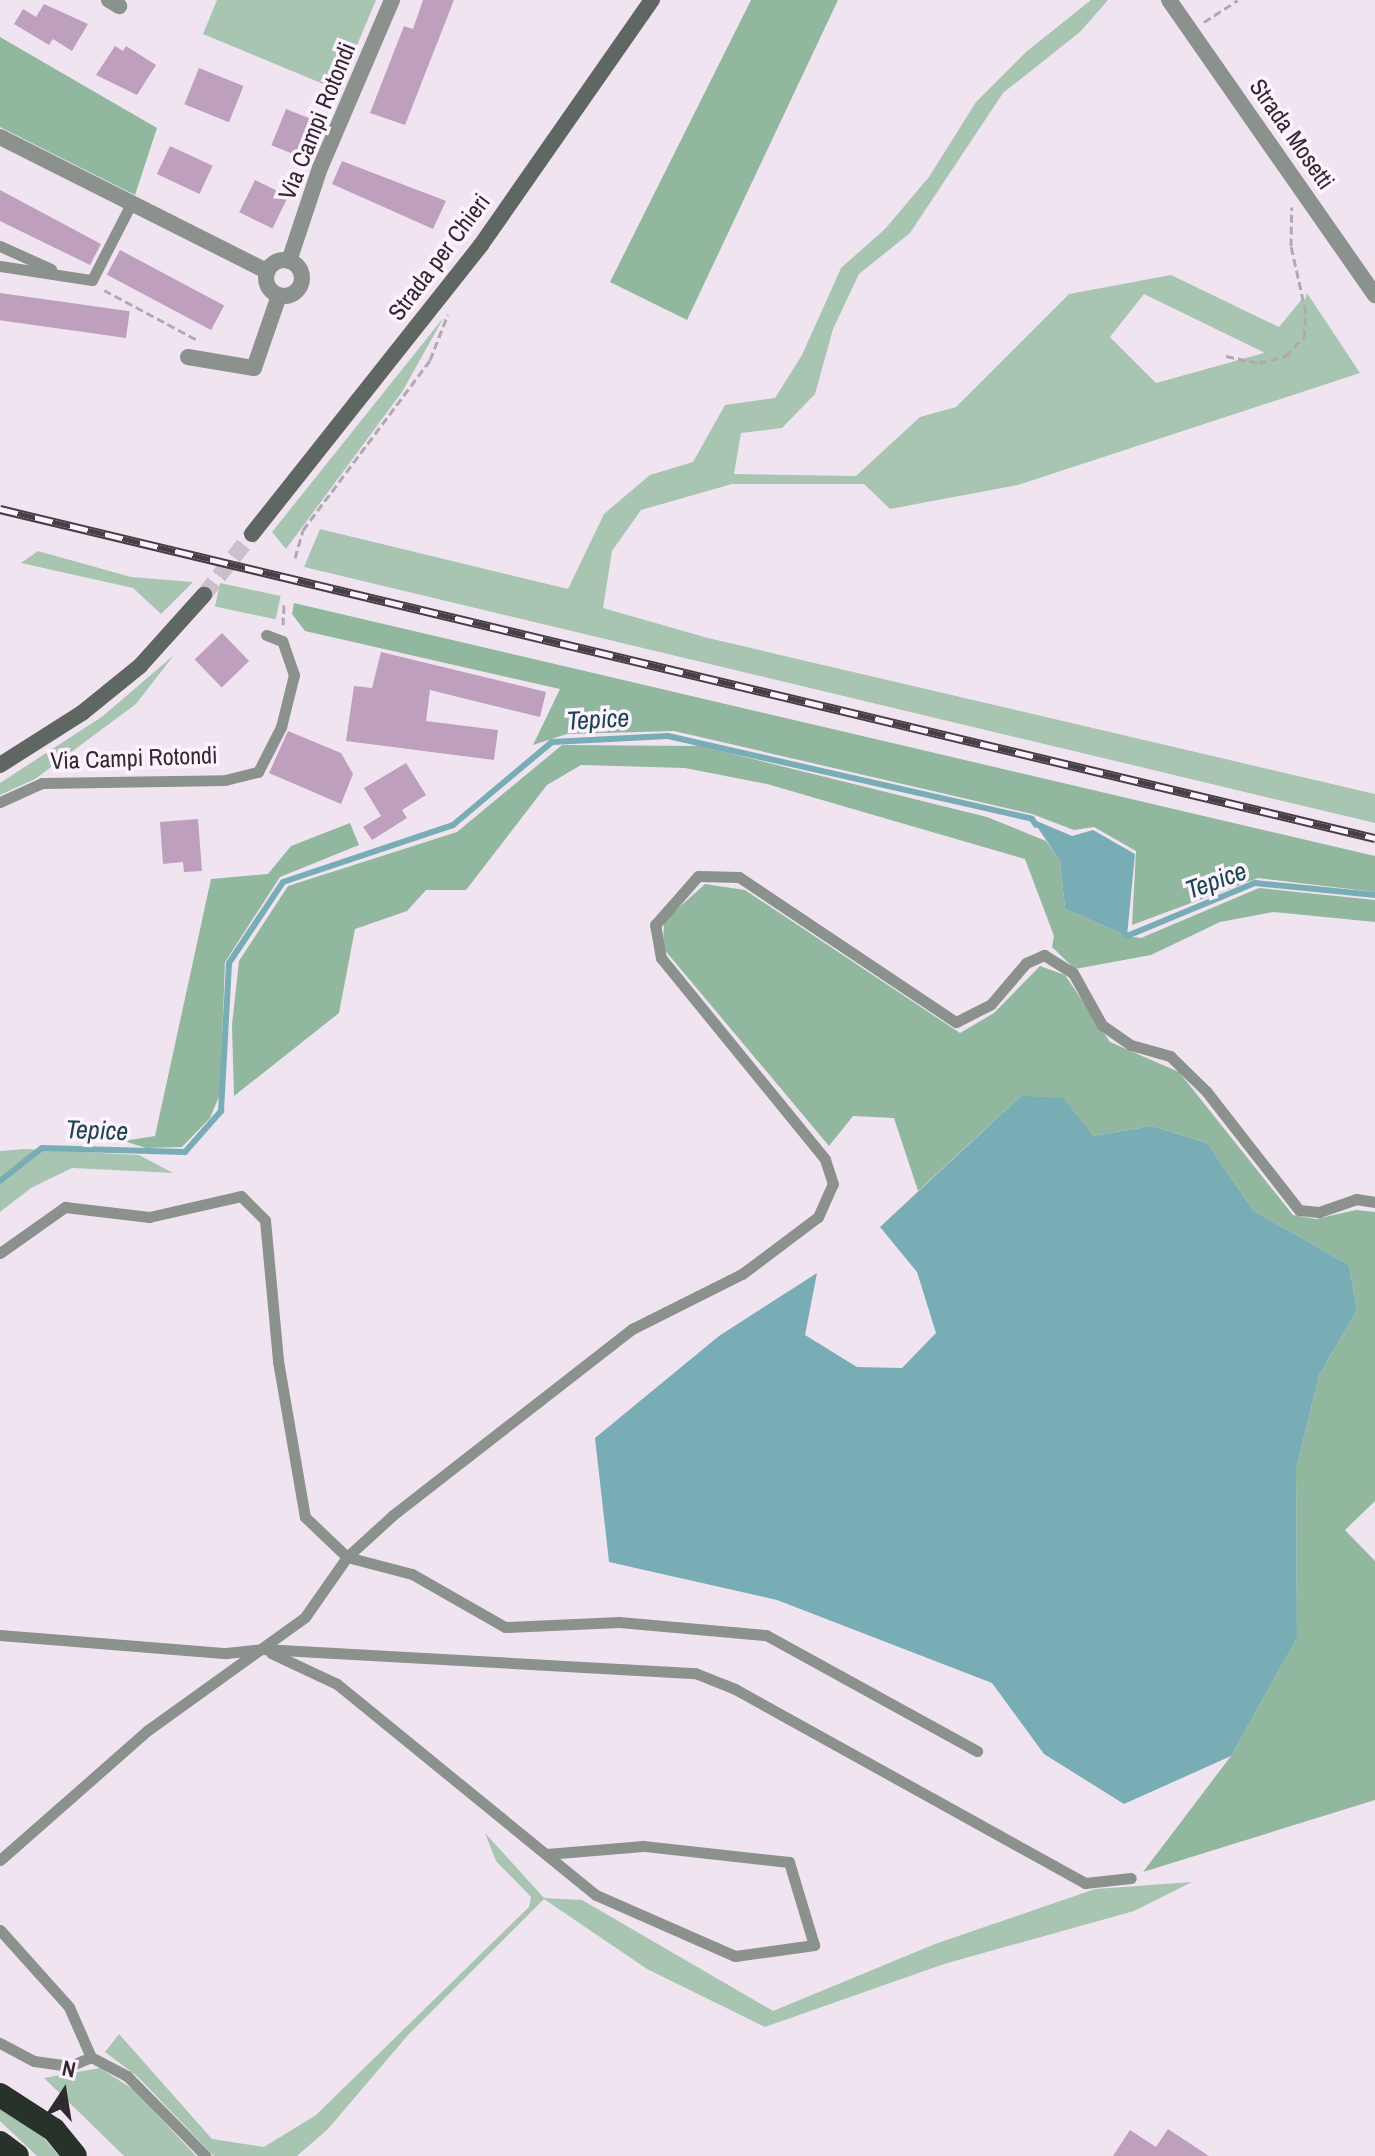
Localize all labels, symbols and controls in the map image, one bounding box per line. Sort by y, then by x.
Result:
street label: Via Campi Rotondi [272,38,362,204]
street label: Strada Mosetti [1243,73,1341,195]
street label: Strada per Chieri [382,188,496,326]
water label: Tepice [566,702,630,736]
street label: Via Campi Rotondi [50,741,218,775]
water label: Tepice [1181,855,1251,905]
water label: Tepice [65,1113,129,1147]
north arrow [24,2052,104,2132]
text: N [59,2052,78,2085]

